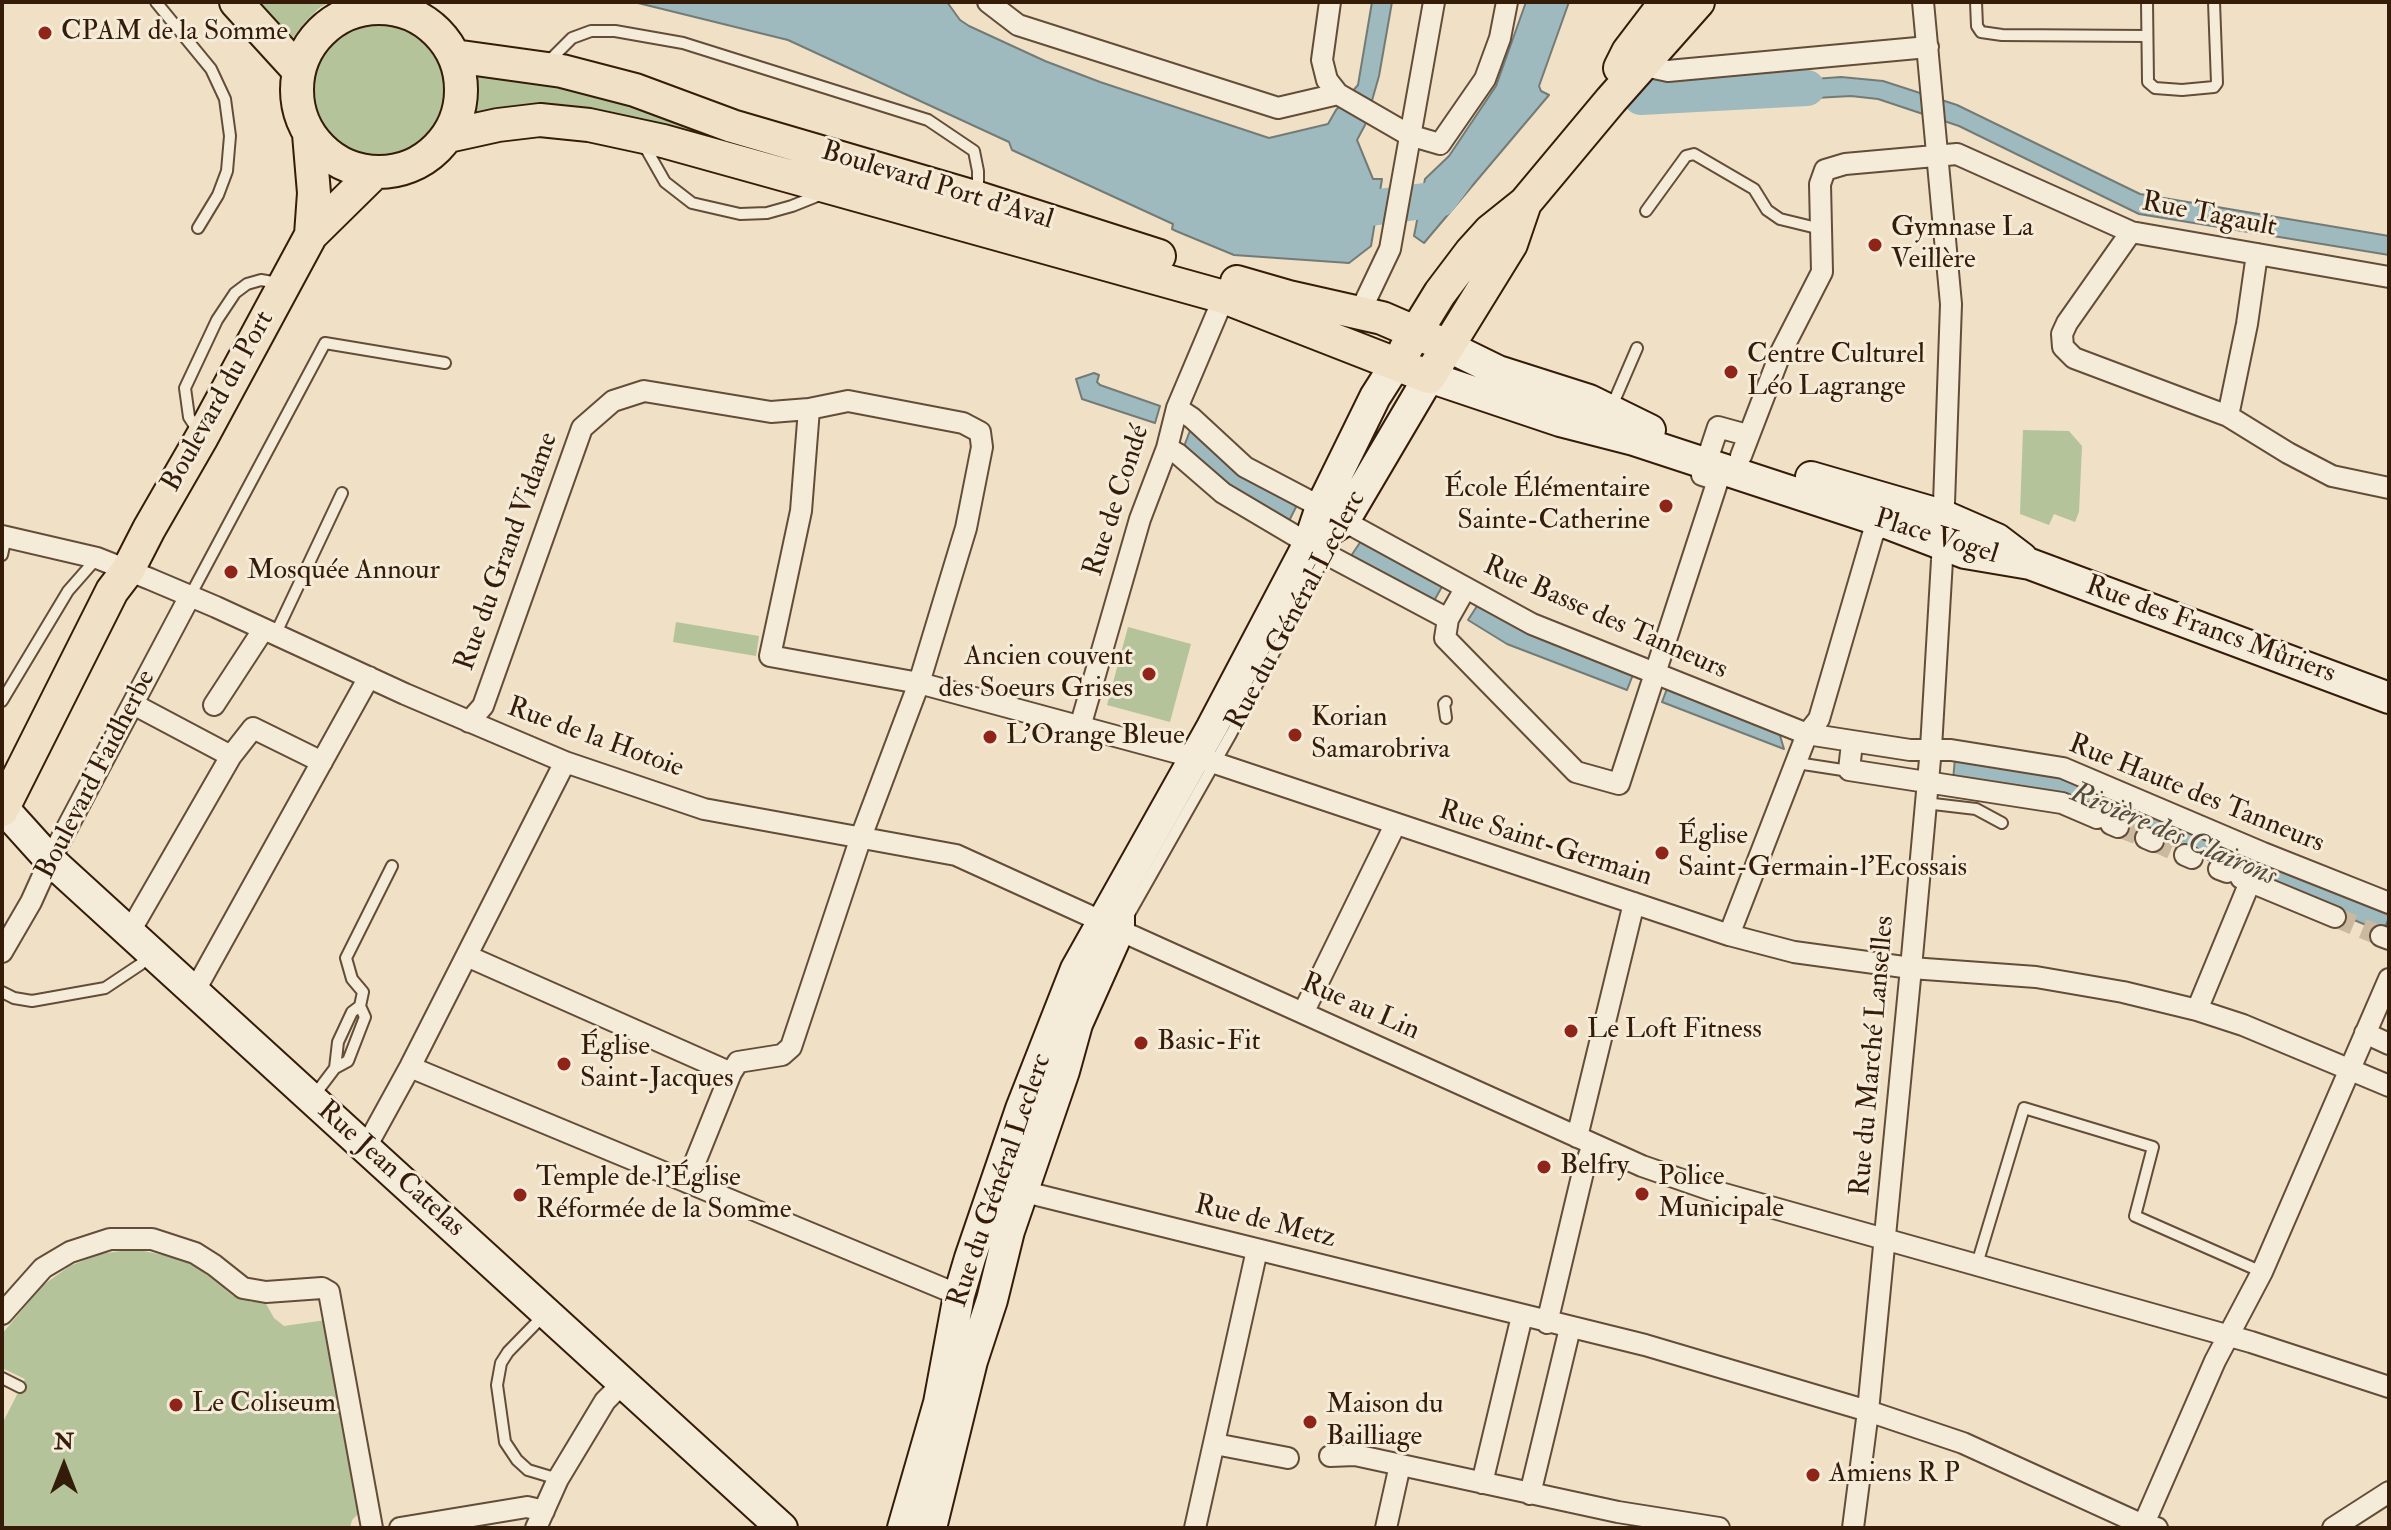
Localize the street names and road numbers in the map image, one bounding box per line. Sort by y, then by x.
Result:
street label: Boulevard Port d'Aval [817,136,1057,238]
street label: Rue Tagault [2139,186,2279,246]
street label: Boulevard du Port [156,306,282,498]
street label: Rue de Condé [1078,421,1158,581]
street label: Rue du Grand Vidame [449,428,567,676]
street label: Rue du Général Leclerc [1220,486,1374,736]
street label: Place Vogel [1870,503,2002,573]
street label: Rue Basse des Tanneurs [1478,550,1732,688]
street label: Rue des Francs Mûriers [2080,570,2340,692]
street label: Boulevard Faidherbe [30,665,164,885]
street label: Rue de la Hotoie [502,692,688,786]
street label: Rue Haute des Tanneurs [2063,728,2329,862]
street label: Rue Saint-Germain [1434,795,1656,895]
street label: Rue du Marché Lanselles [1845,914,1903,1198]
street label: Rue au Lin [1296,967,1424,1049]
street label: Rue du Général Leclerc [942,1050,1060,1312]
street label: Rue Jean Catelas [309,1095,471,1245]
street label: Rue de Metz [1191,1189,1339,1257]

